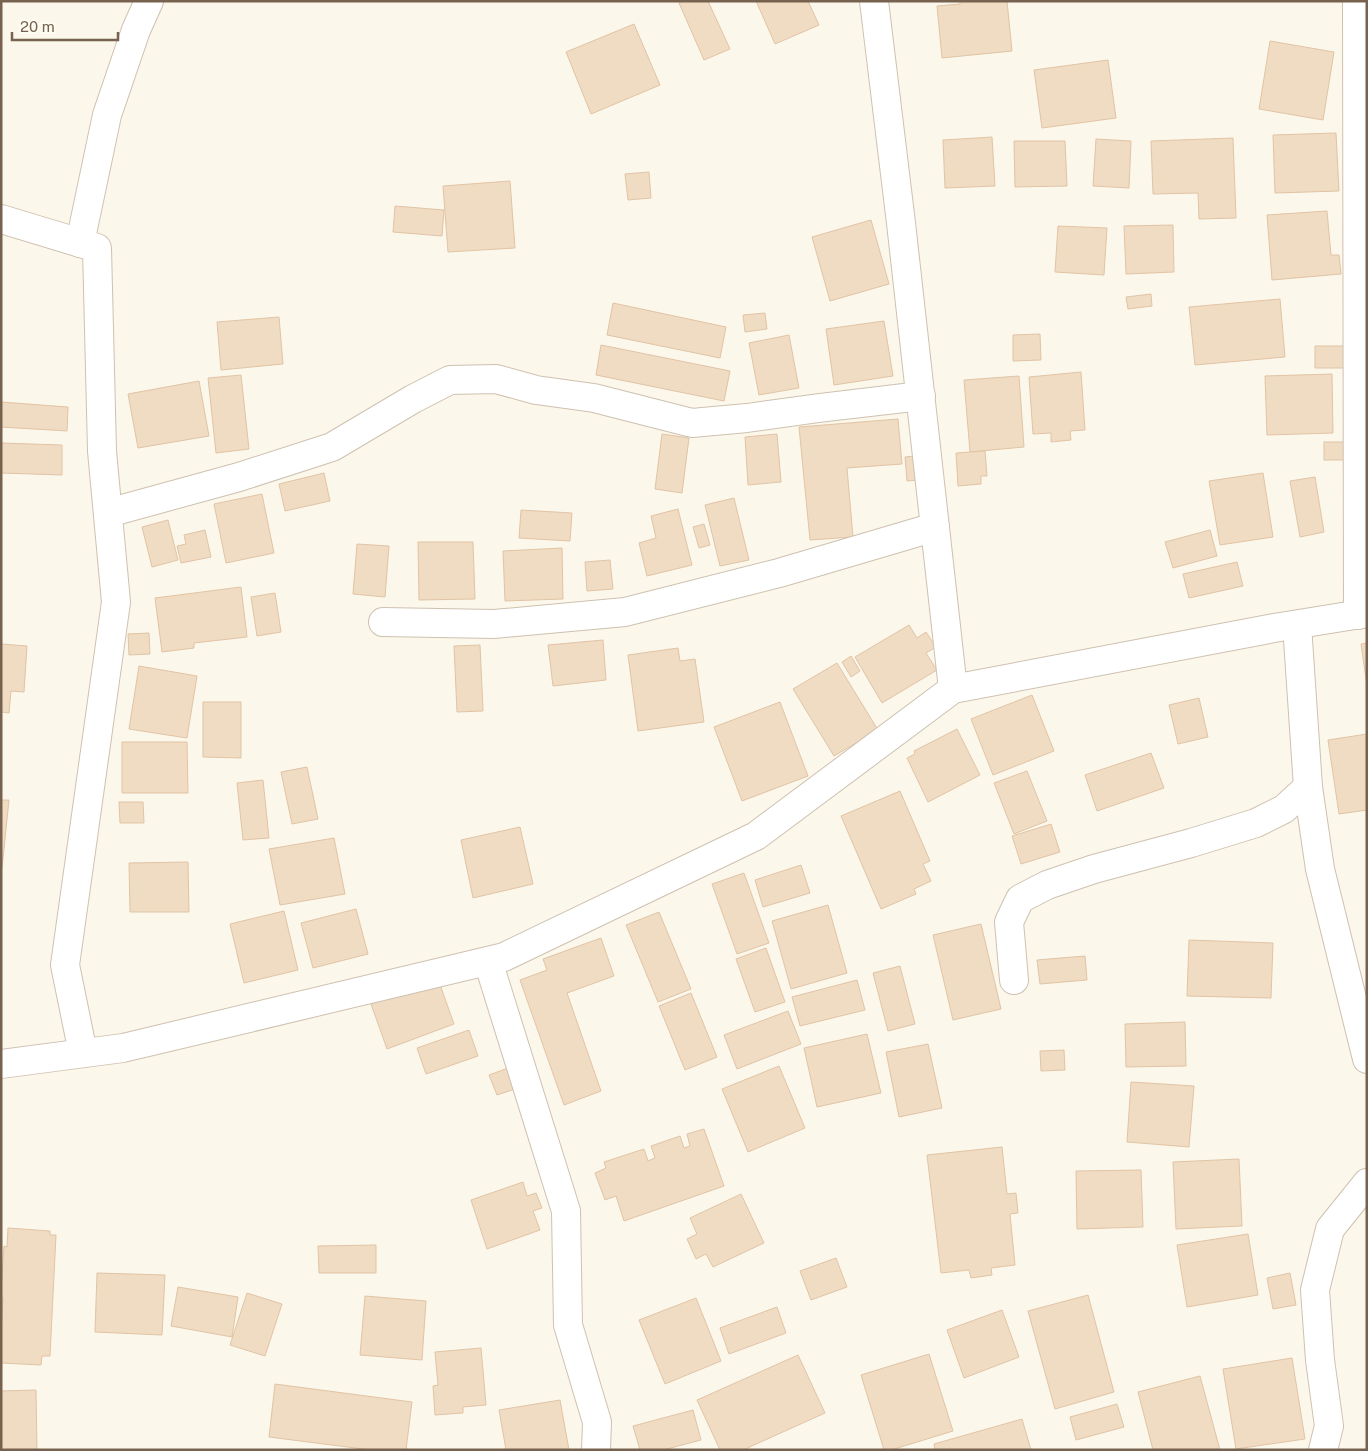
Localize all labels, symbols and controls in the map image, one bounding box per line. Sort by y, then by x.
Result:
scale bar [12,10,119,42]
text: 20 m [20,18,55,35]

